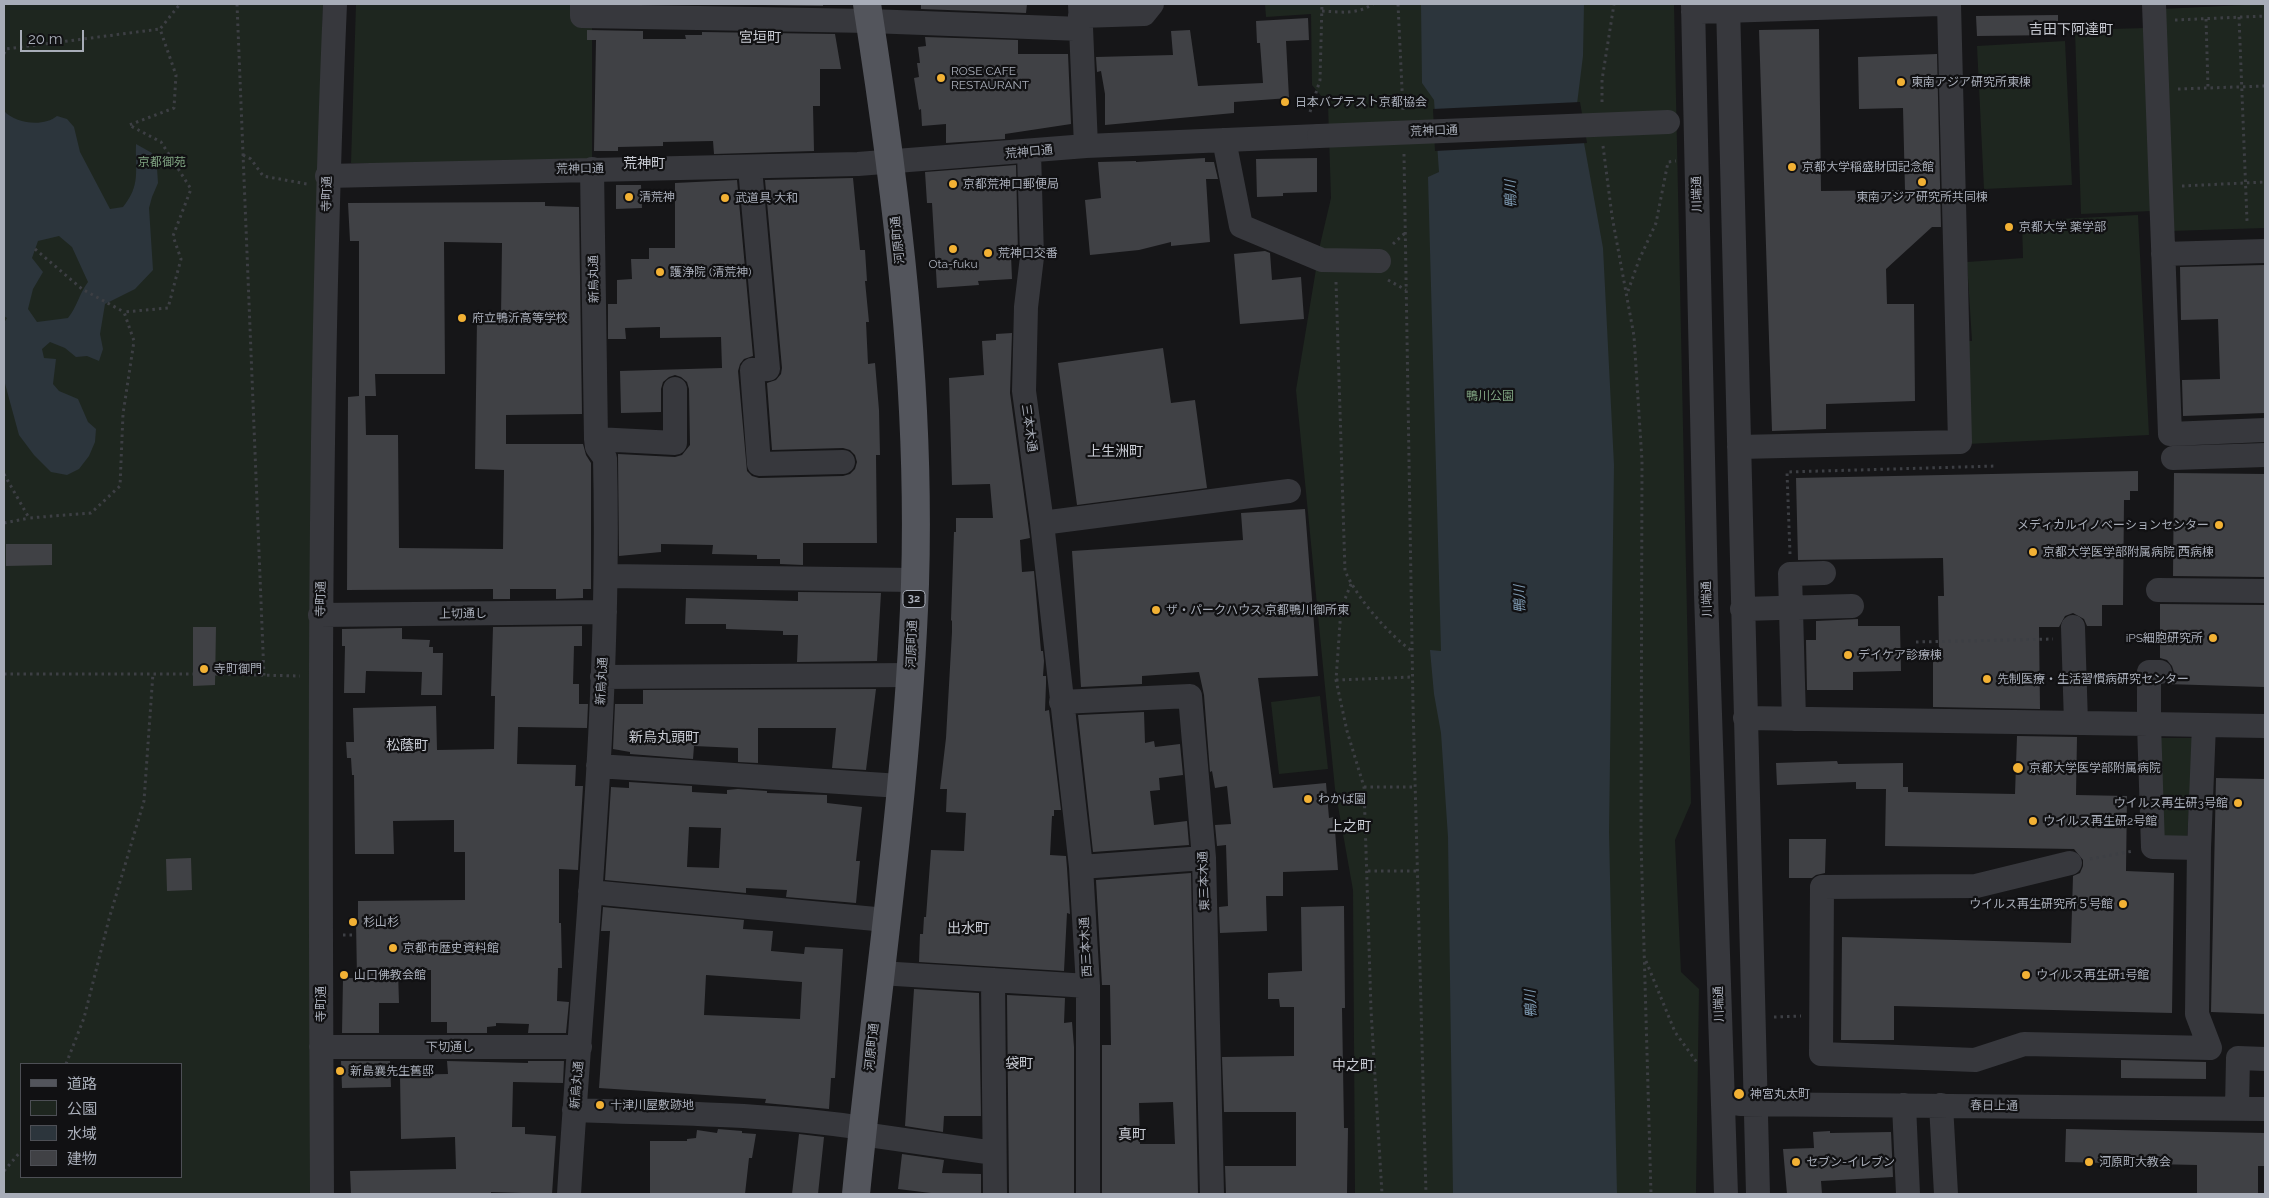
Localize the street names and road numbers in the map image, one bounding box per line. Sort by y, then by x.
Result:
street label: 荒神口通 [1410,123,1458,139]
street label: 荒神口通 [1004,143,1054,161]
street label: 荒神口通 [556,161,604,177]
street label: 寺町通 [319,176,335,212]
street label: 川端通 [1689,176,1705,212]
street label: 河原町通 [888,215,908,265]
street label: 新烏丸通 [586,255,602,303]
street label: 三本木通 [1019,403,1039,453]
street label: 寺町通 [313,581,329,617]
street label: 川端通 [1699,581,1715,617]
road number: 32 [903,590,925,608]
street label: 上切通し [439,606,487,622]
street label: 河原町通 [904,620,920,668]
street label: 新烏丸通 [594,657,610,705]
street label: 東三本木通 [1196,851,1212,911]
street label: 西三本木通 [1077,917,1095,977]
street label: 寺町通 [314,986,328,1022]
street label: 川端通 [1711,986,1727,1022]
street label: 河原町通 [862,1022,882,1072]
street label: 下切通し [426,1040,474,1054]
street label: 新烏丸通 [568,1060,586,1110]
street label: 春日上通 [1970,1098,2018,1114]

